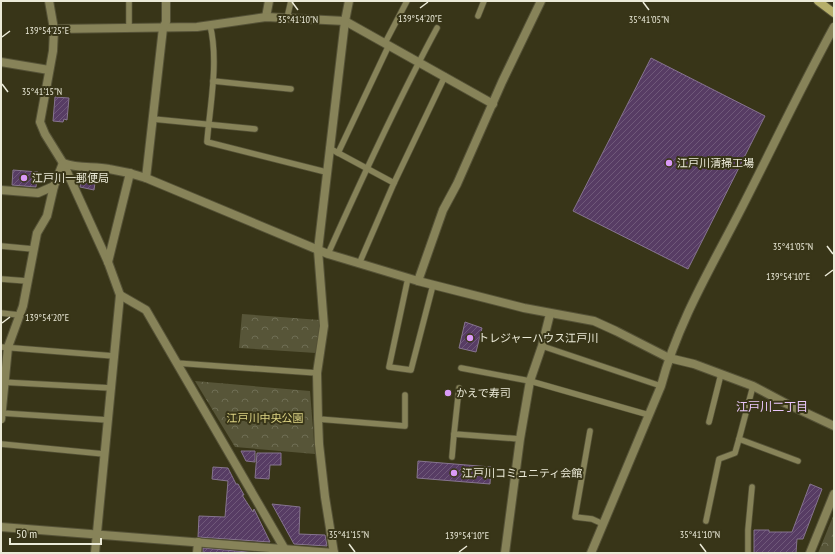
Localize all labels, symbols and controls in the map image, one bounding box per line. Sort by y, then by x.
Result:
text: 139°54'20"E [398,12,442,25]
text: 35°41'10"N [278,13,318,26]
text: 35°41'05"N [629,13,669,26]
text: 139°54'25"E [25,24,69,37]
text: 35°41'15"N [22,85,62,98]
place label: 江戸川清掃工場 [677,156,754,170]
marker: 江戸川清掃工場 [664,158,674,168]
place label: 江戸川一郵便局 [32,171,109,185]
marker: 江戸川一郵便局 [19,173,29,183]
text: 35°41'05"N [773,240,813,253]
text: 139°54'10"E [766,270,810,283]
text: 139°54'20"E [25,311,69,324]
place label: トレジャーハウス江戸川 [478,331,598,345]
marker: トレジャーハウス江戸川 [465,333,475,343]
place label: かえで寿司 [456,386,511,400]
marker: かえで寿司 [443,388,453,398]
district label: 江戸川二丁目 [736,399,808,414]
park label: 江戸川中央公園 [227,411,304,425]
place label: 江戸川コミュニティ会館 [462,466,582,480]
marker: 江戸川コミュニティ会館 [449,468,459,478]
scale bar [10,520,101,546]
text: 50 m [16,526,37,541]
text: 35°41'15"N [329,528,369,541]
text: 35°41'10"N [680,528,720,541]
text: 139°54'10"E [445,529,489,542]

